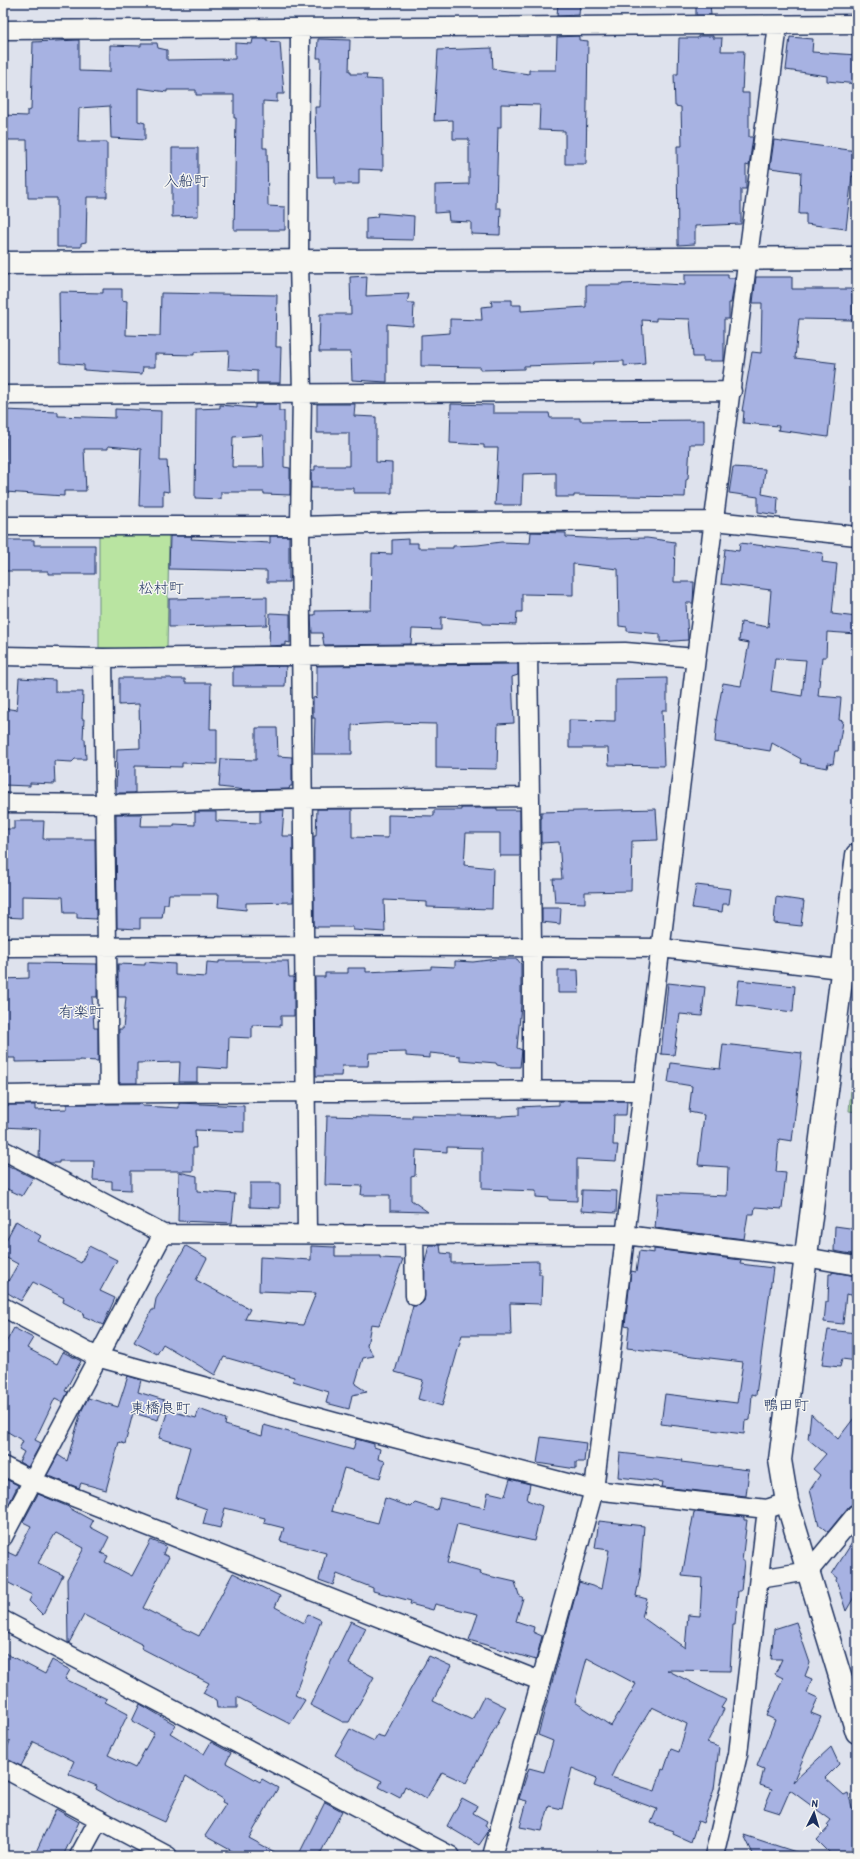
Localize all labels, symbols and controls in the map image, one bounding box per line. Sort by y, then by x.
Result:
district label: 入船町 [163,170,209,191]
district label: 松村町 [138,577,184,598]
district label: 有楽町 [58,1001,104,1022]
district label: 鴨田町 [763,1394,809,1415]
district label: 東橋良町 [130,1397,191,1418]
north arrow [794,1793,834,1833]
text: N [811,1796,819,1810]

